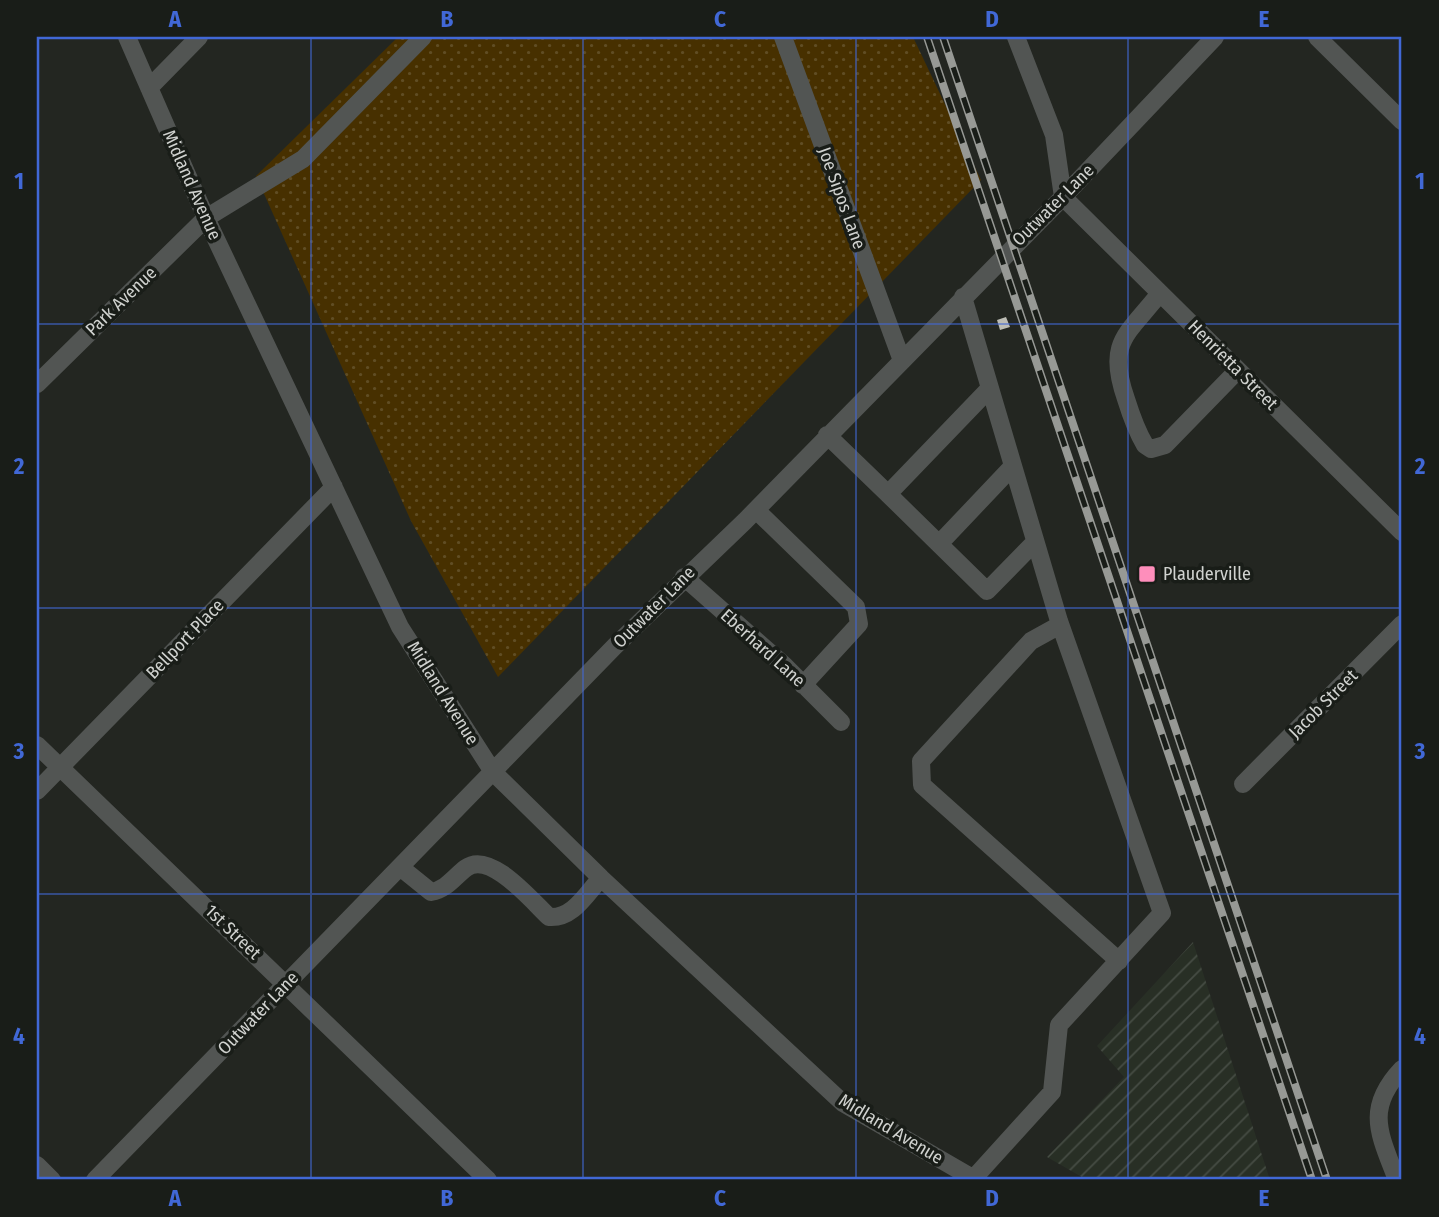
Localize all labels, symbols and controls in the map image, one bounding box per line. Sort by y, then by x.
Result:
text: A [168,5,182,33]
text: B [441,5,454,33]
text: C [714,5,726,33]
text: D [985,5,999,33]
text: E [1259,5,1270,33]
street label: Midland Avenue [158,127,226,243]
street label: Joe Sipos Lane [813,144,871,252]
street label: Outwater Lane [1007,159,1099,251]
text: 1 [14,167,24,195]
text: 1 [1415,167,1425,195]
street label: Park Avenue [81,262,161,340]
street label: Henrietta Street [1184,316,1283,415]
text: 2 [13,452,25,480]
text: 2 [1414,452,1426,480]
street label: Outwater Lane [608,561,700,653]
place label: Plauderville [1163,563,1251,585]
marker: Plauderville [1137,564,1157,584]
street label: Bellport Place [141,594,229,684]
street label: Eberhard Lane [716,604,810,692]
street label: Midland Avenue [402,637,484,749]
street label: Jacob Street [1284,665,1362,743]
text: 3 [13,737,25,765]
text: 3 [1414,737,1426,765]
street label: 1st Street [201,900,266,964]
street label: Outwater Lane [213,967,303,1059]
text: 4 [13,1022,25,1050]
text: 4 [1414,1022,1426,1050]
street label: Midland Avenue [835,1089,947,1169]
text: A [168,1184,182,1212]
text: B [441,1184,454,1212]
text: C [714,1184,726,1212]
text: D [985,1184,999,1212]
text: E [1259,1184,1270,1212]

